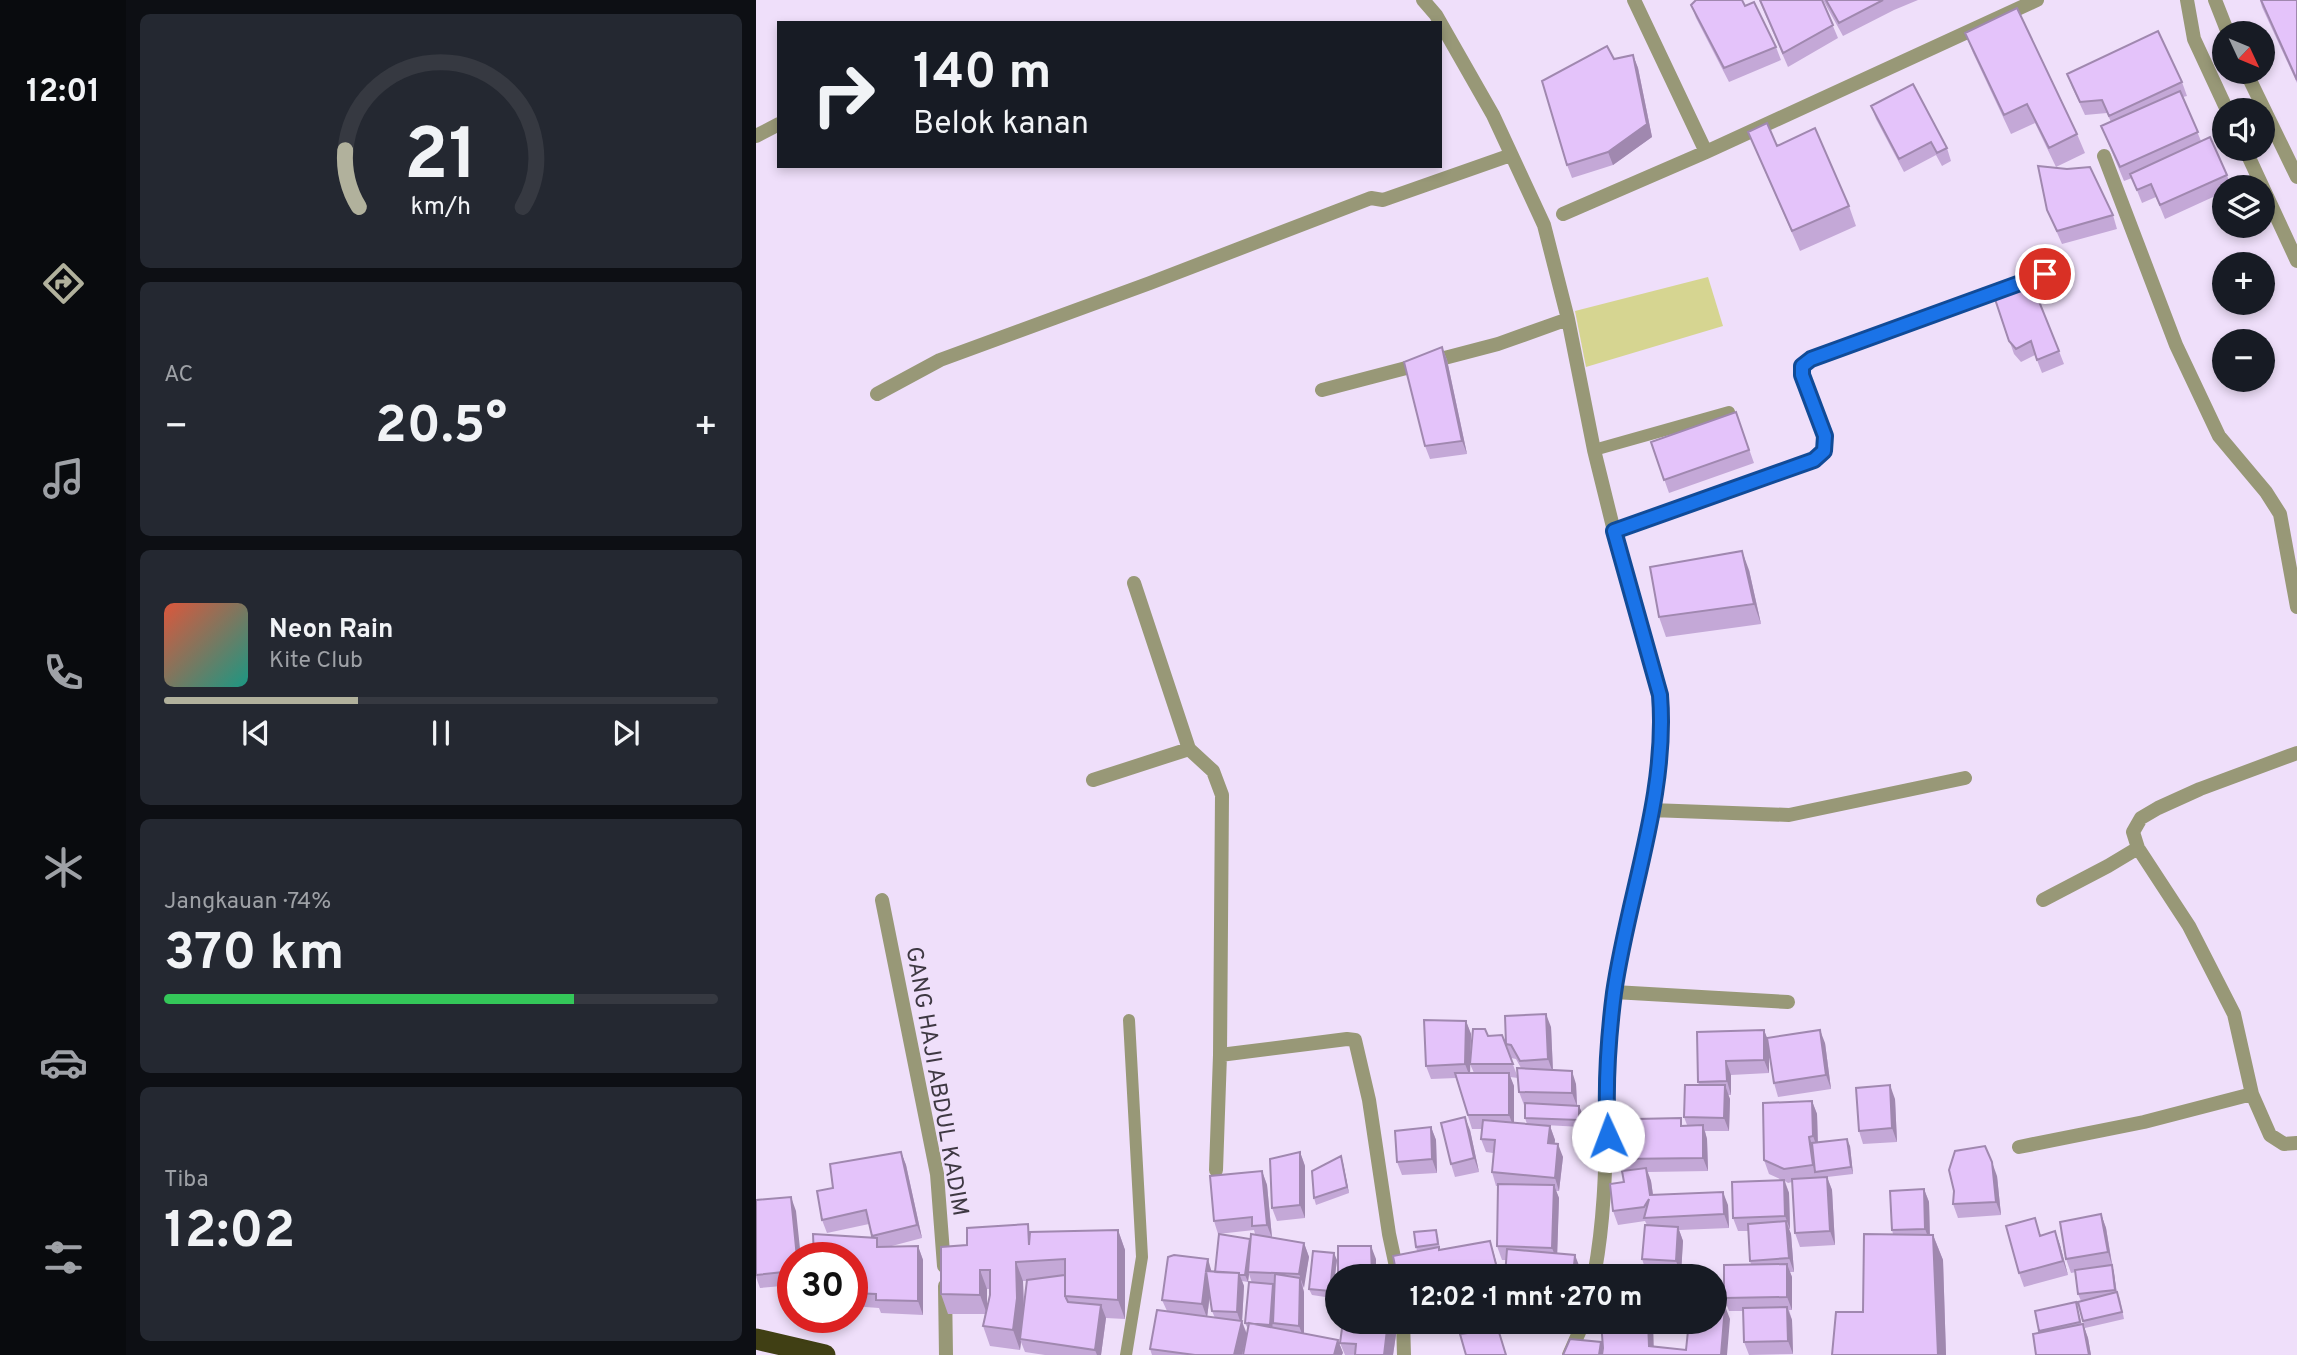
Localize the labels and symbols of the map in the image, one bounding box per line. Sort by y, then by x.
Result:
north arrow [2212,21,2275,84]
pin [2015,244,2075,304]
street label: GANG HAJI ABDUL KADIM [898,944,974,1218]
position arrow [1571,1099,1645,1173]
speed limit sign: 30 [777,1242,868,1333]

